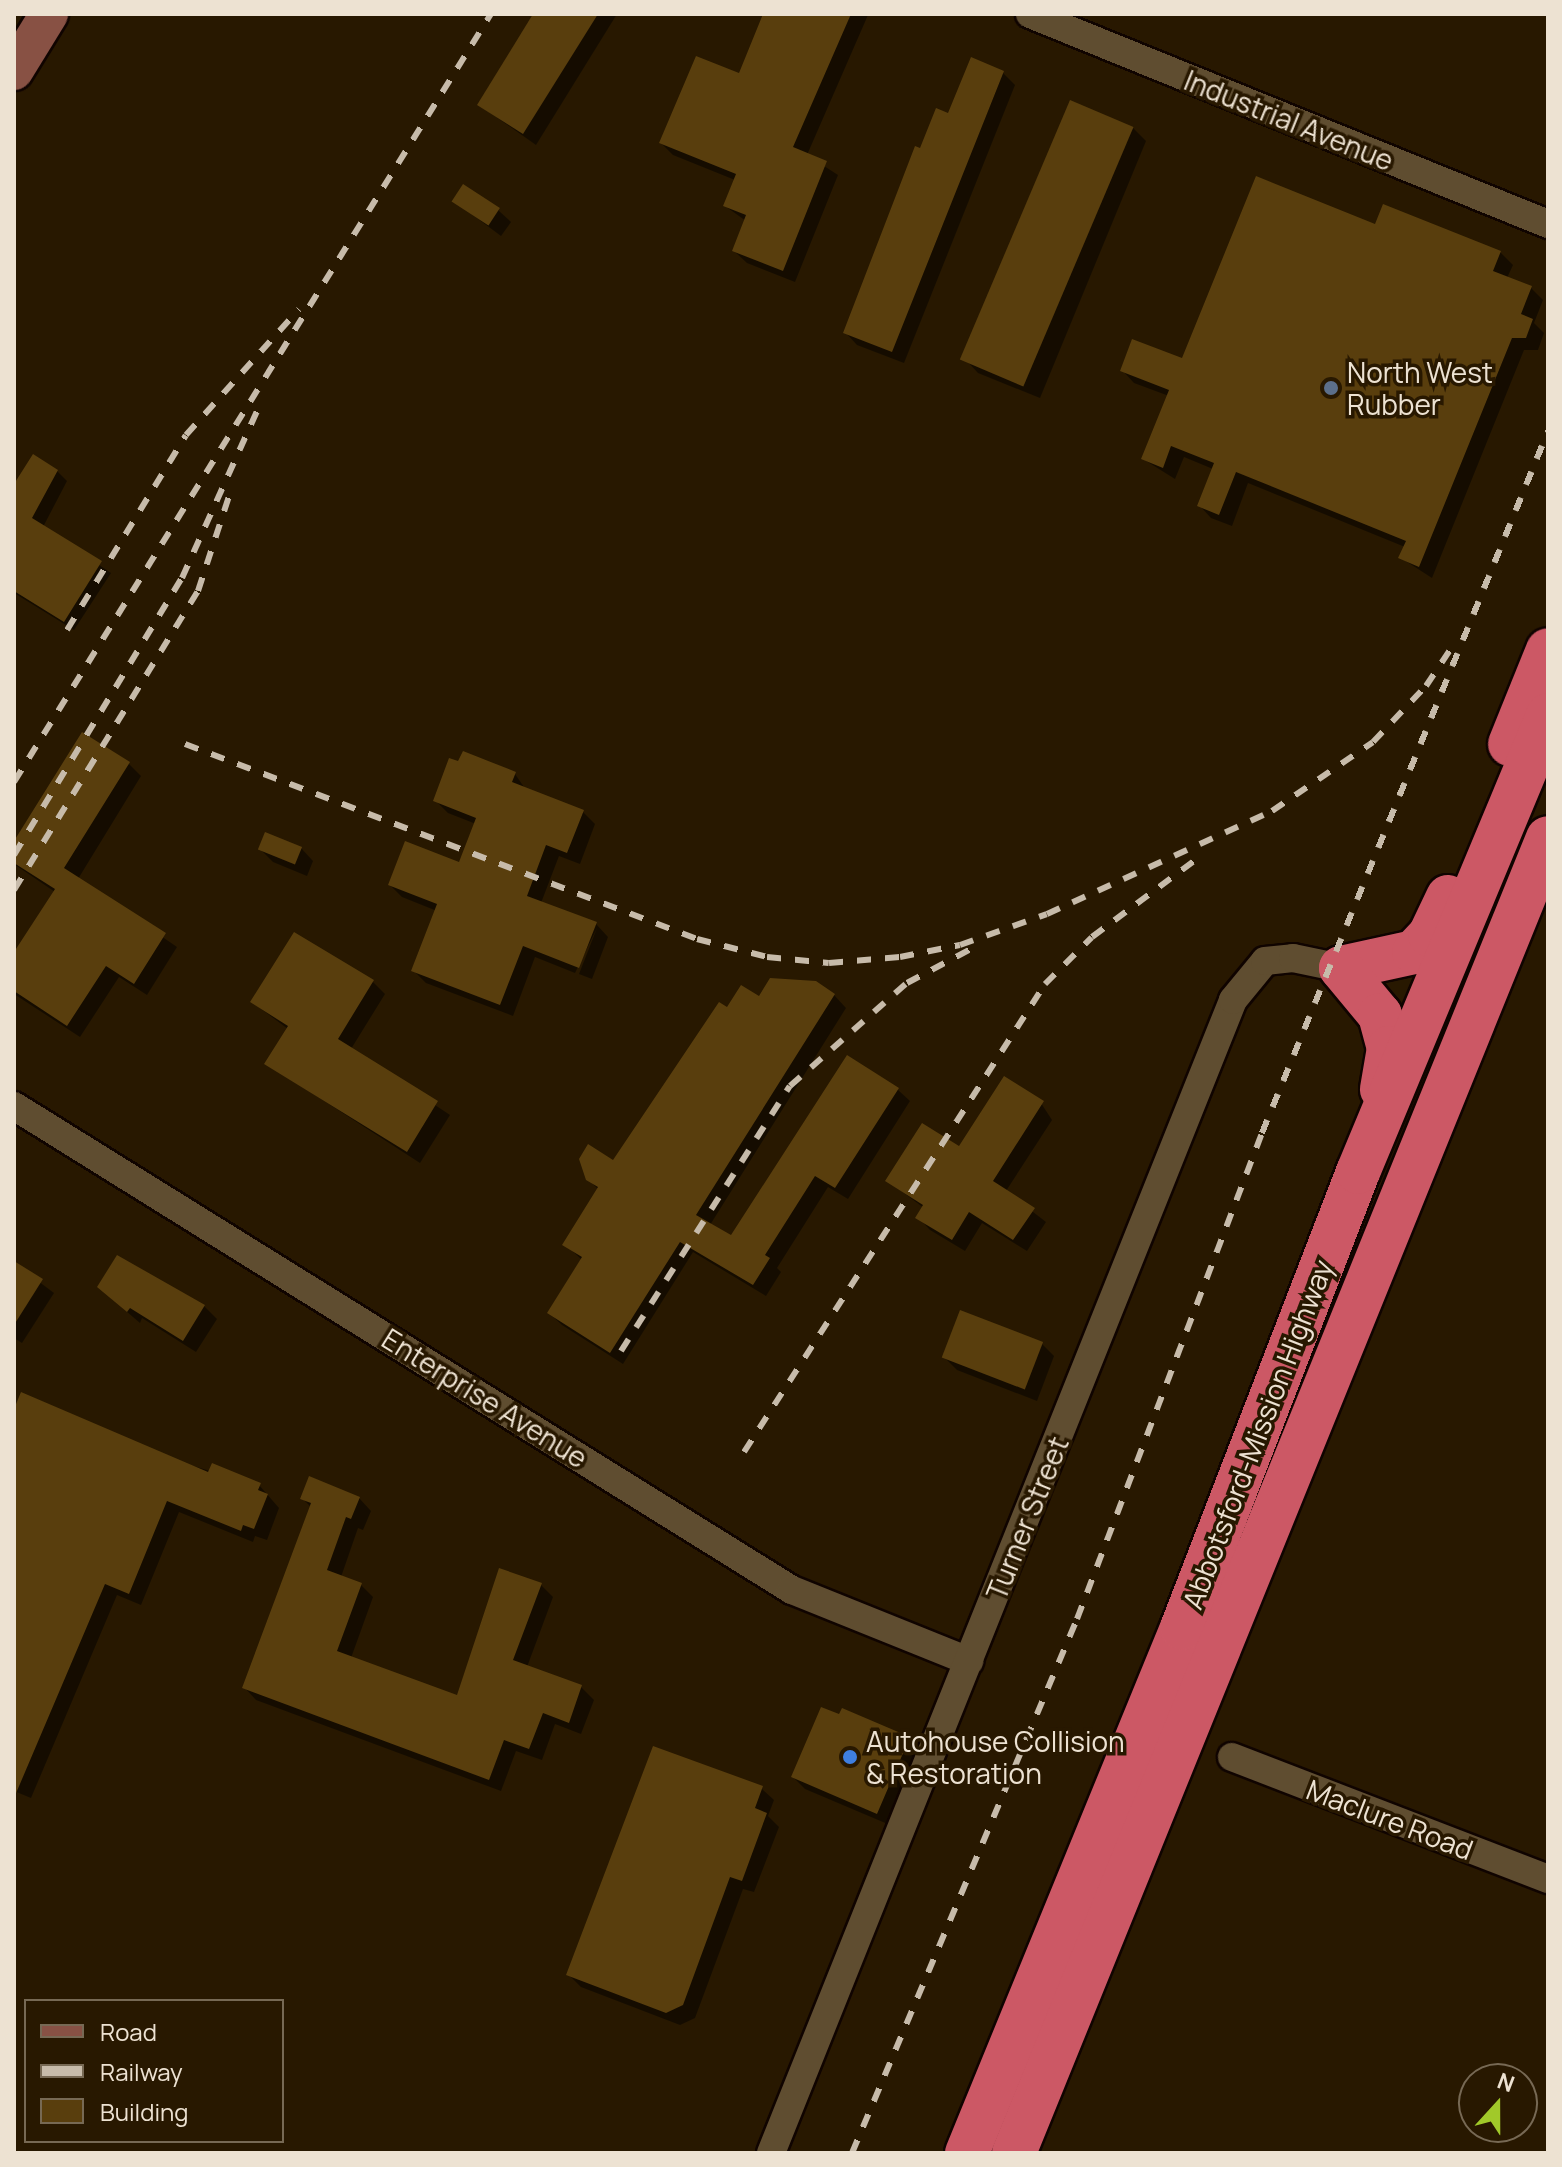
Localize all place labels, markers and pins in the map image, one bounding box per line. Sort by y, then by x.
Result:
place label: North West Rubber [1347,355,1493,421]
marker: North West Rubber [1322,379,1340,397]
place label: Autohouse Collision & Restoration [866,1724,1125,1790]
marker: Autohouse Collision & Restoration [841,1748,859,1766]

